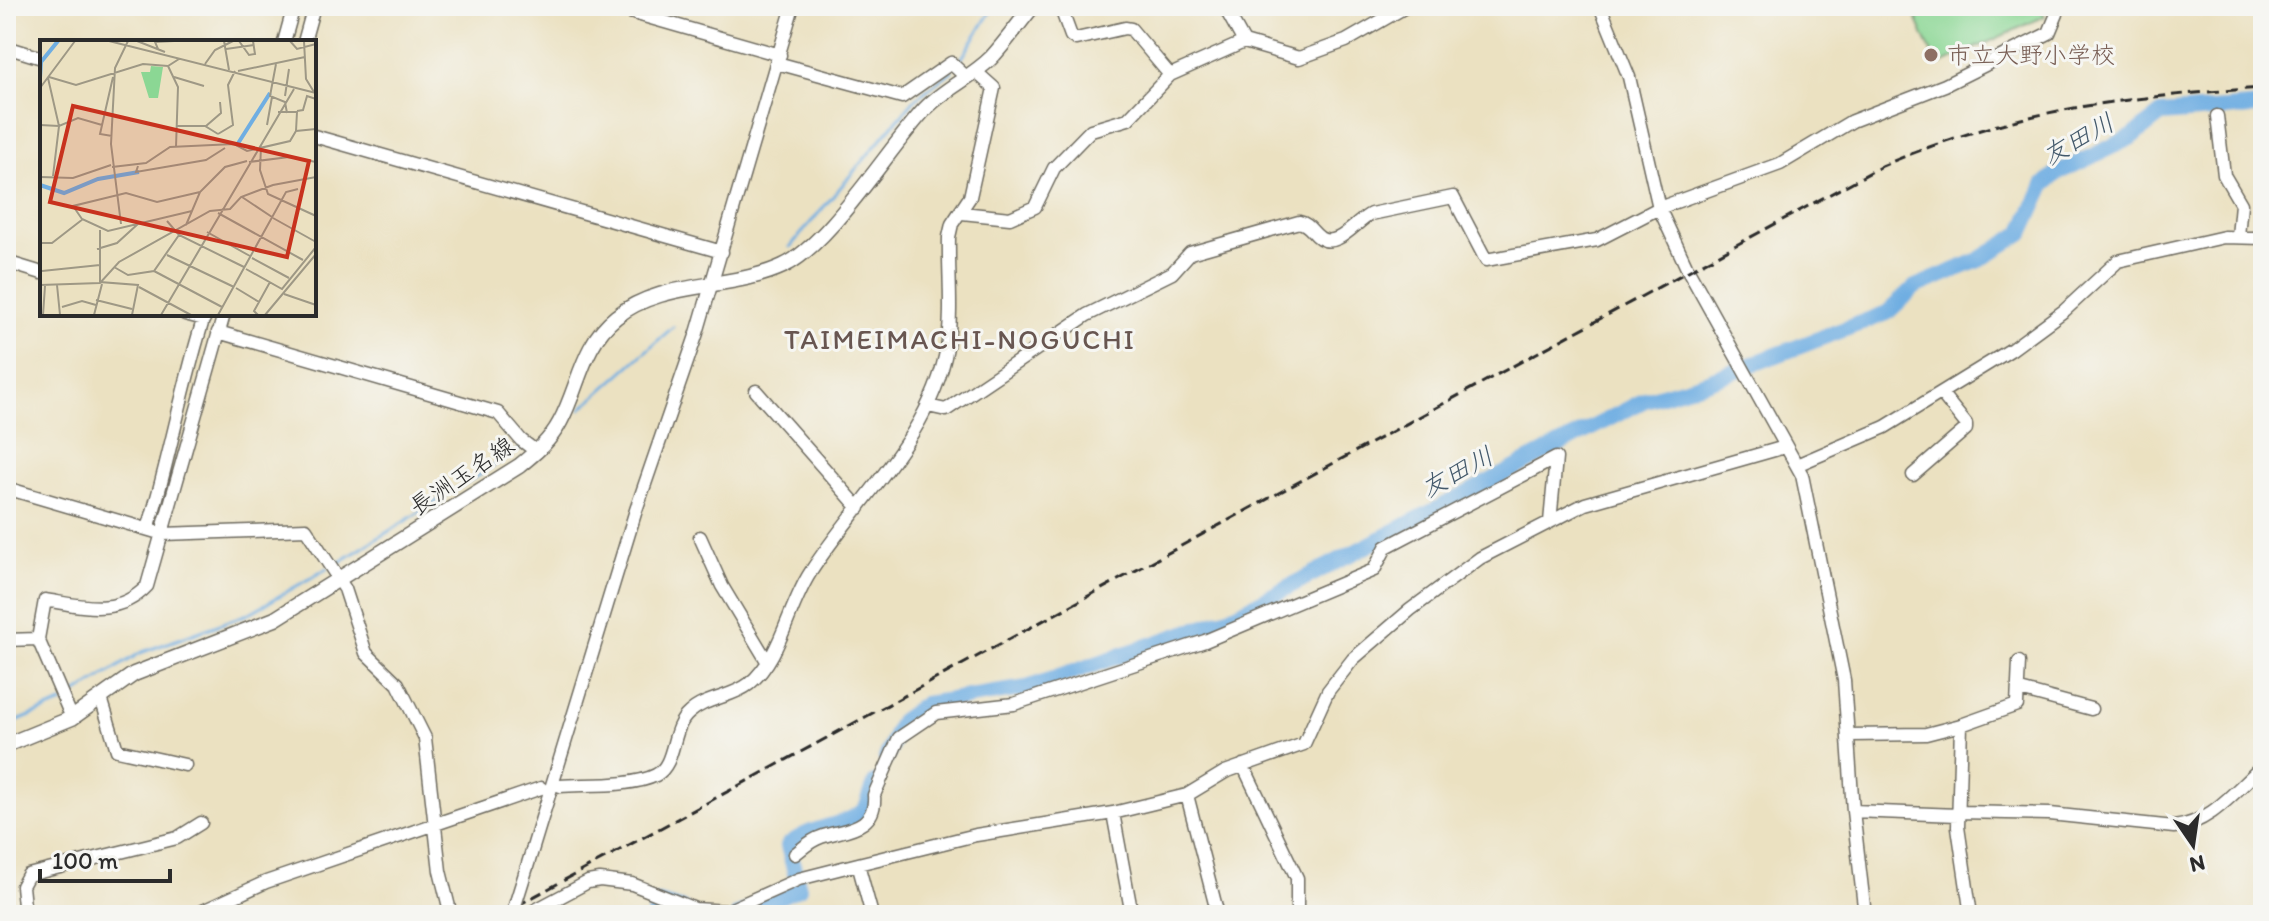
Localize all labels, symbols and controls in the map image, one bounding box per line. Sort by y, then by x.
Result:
inset map [40,40,316,316]
place label: 市立大野小学校 [1947,40,2115,69]
marker: 市立大野小学校 [1922,46,1940,64]
water label: 友田川 [2036,106,2120,172]
district label: TAIMEIMACHI-NOGUCHI [784,322,1136,356]
street label: 長洲玉名線 [404,430,520,521]
water label: 友田川 [1415,440,1499,504]
north arrow [2153,805,2233,885]
scale bar [40,833,170,883]
text: 100 m [52,846,118,875]
text: N [2187,849,2208,879]

